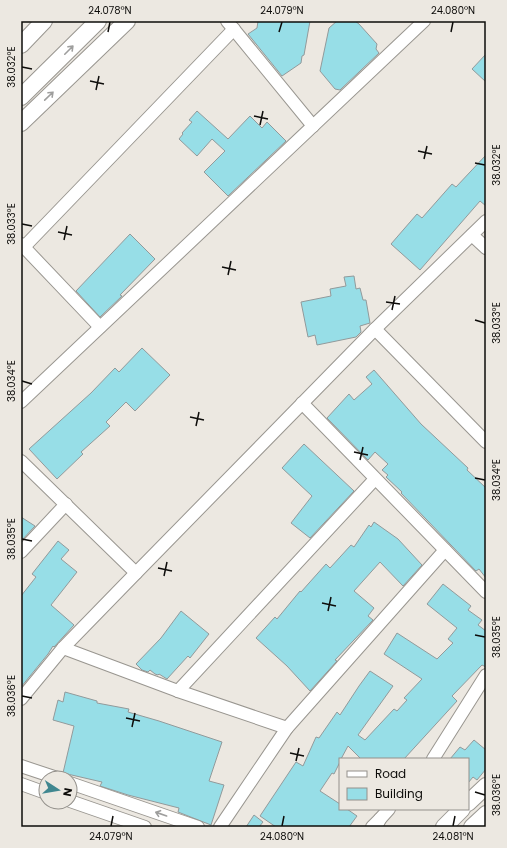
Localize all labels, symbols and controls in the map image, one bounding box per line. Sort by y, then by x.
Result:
text: 24.078°N [88,3,132,18]
text: 24.079°N [260,3,304,18]
text: 24.080°N [431,3,475,18]
one-way arrow [64,45,73,55]
text: 38.032°E [4,46,19,88]
one-way arrow [44,91,54,101]
text: 38.032°E [489,144,504,186]
text: 38.033°E [4,203,19,245]
text: 38.033°E [489,302,504,344]
text: 38.034°E [4,360,19,402]
text: 38.034°E [489,459,504,501]
text: 38.035°E [4,518,19,560]
text: 38.035°E [489,616,504,658]
text: 38.036°E [4,675,19,717]
legend [339,758,469,810]
text: Road [375,765,406,782]
north arrow [38,770,78,810]
text: 38.036°E [489,774,504,816]
text: Building [375,785,423,802]
text: N [59,786,76,798]
one-way arrow [156,810,168,818]
text: 24.079°N [89,829,133,844]
text: 24.080°N [260,829,304,844]
text: 24.081°N [432,829,474,844]

